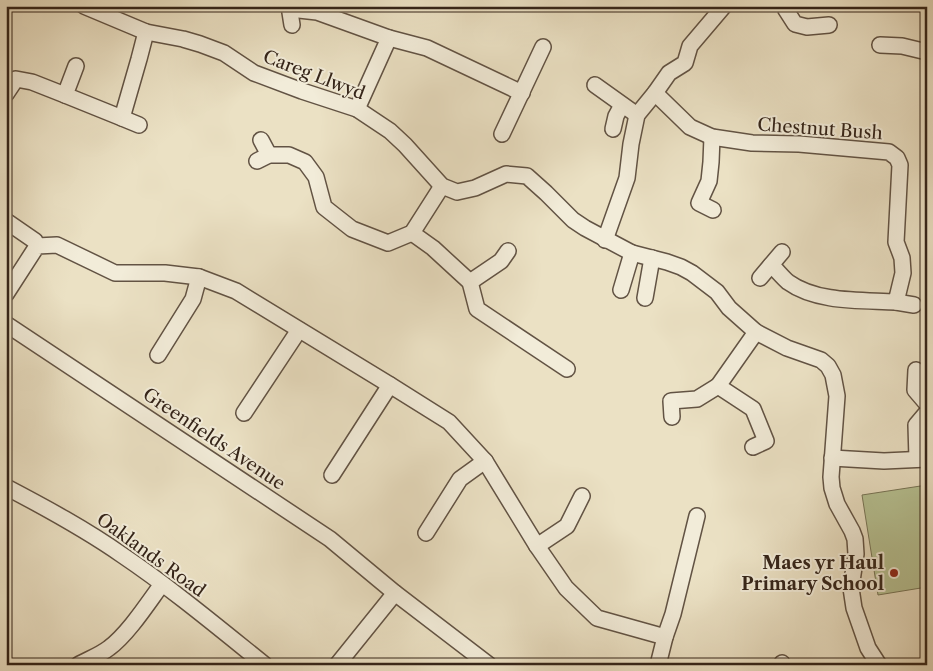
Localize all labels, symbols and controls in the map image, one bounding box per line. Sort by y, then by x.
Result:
street label: Careg Llwyd [260,45,368,105]
street label: Chestnut Bush [757,114,883,144]
street label: Greenfields Avenue [139,383,289,495]
street label: Oaklands Road [92,508,210,602]
place label: Maes yr Haul Primary School [741,552,884,595]
marker: Maes yr Haul Primary School [888,567,900,579]

